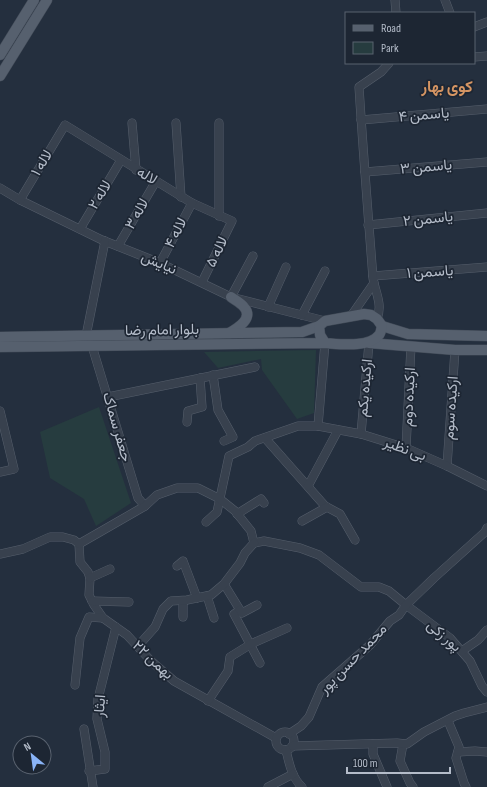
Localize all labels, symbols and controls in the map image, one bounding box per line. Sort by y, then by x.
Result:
legend [345,12,475,64]
text: Road [381,21,401,36]
text: Park [381,41,399,56]
district label: کوی بهار [420,78,473,97]
street label: یاسمن ۴ [398,103,450,127]
street label: لاله ۱ [27,146,57,180]
street label: یاسمن ۳ [399,155,453,179]
street label: لاله [133,163,161,189]
street label: لاله ۲ [84,177,116,213]
street label: لاله ۳ [121,195,153,233]
street label: یاسمن ۲ [402,207,454,231]
street label: لاله ۴ [160,215,192,251]
street label: لاله ۵ [201,234,233,270]
street label: نیایش [138,247,180,279]
street label: یاسمن ۱ [406,261,454,283]
street label: بلوار امام رضا [125,320,199,340]
street label: ارکیده یکم [353,358,377,418]
street label: ارکیده دوم [398,367,420,427]
street label: ارکیده سوم [439,375,463,441]
street label: جعفر سماک [98,390,136,464]
street label: بی نظیر [380,432,429,466]
street label: پور زکی [423,616,465,656]
street label: محمد حسن پور [314,620,391,699]
street label: ۲۲ بهمن [128,636,178,684]
street label: ایثار [90,694,110,719]
north arrow [12,735,52,775]
text: N [22,740,33,754]
scale bar [347,749,450,775]
text: 100 m [353,756,378,771]

